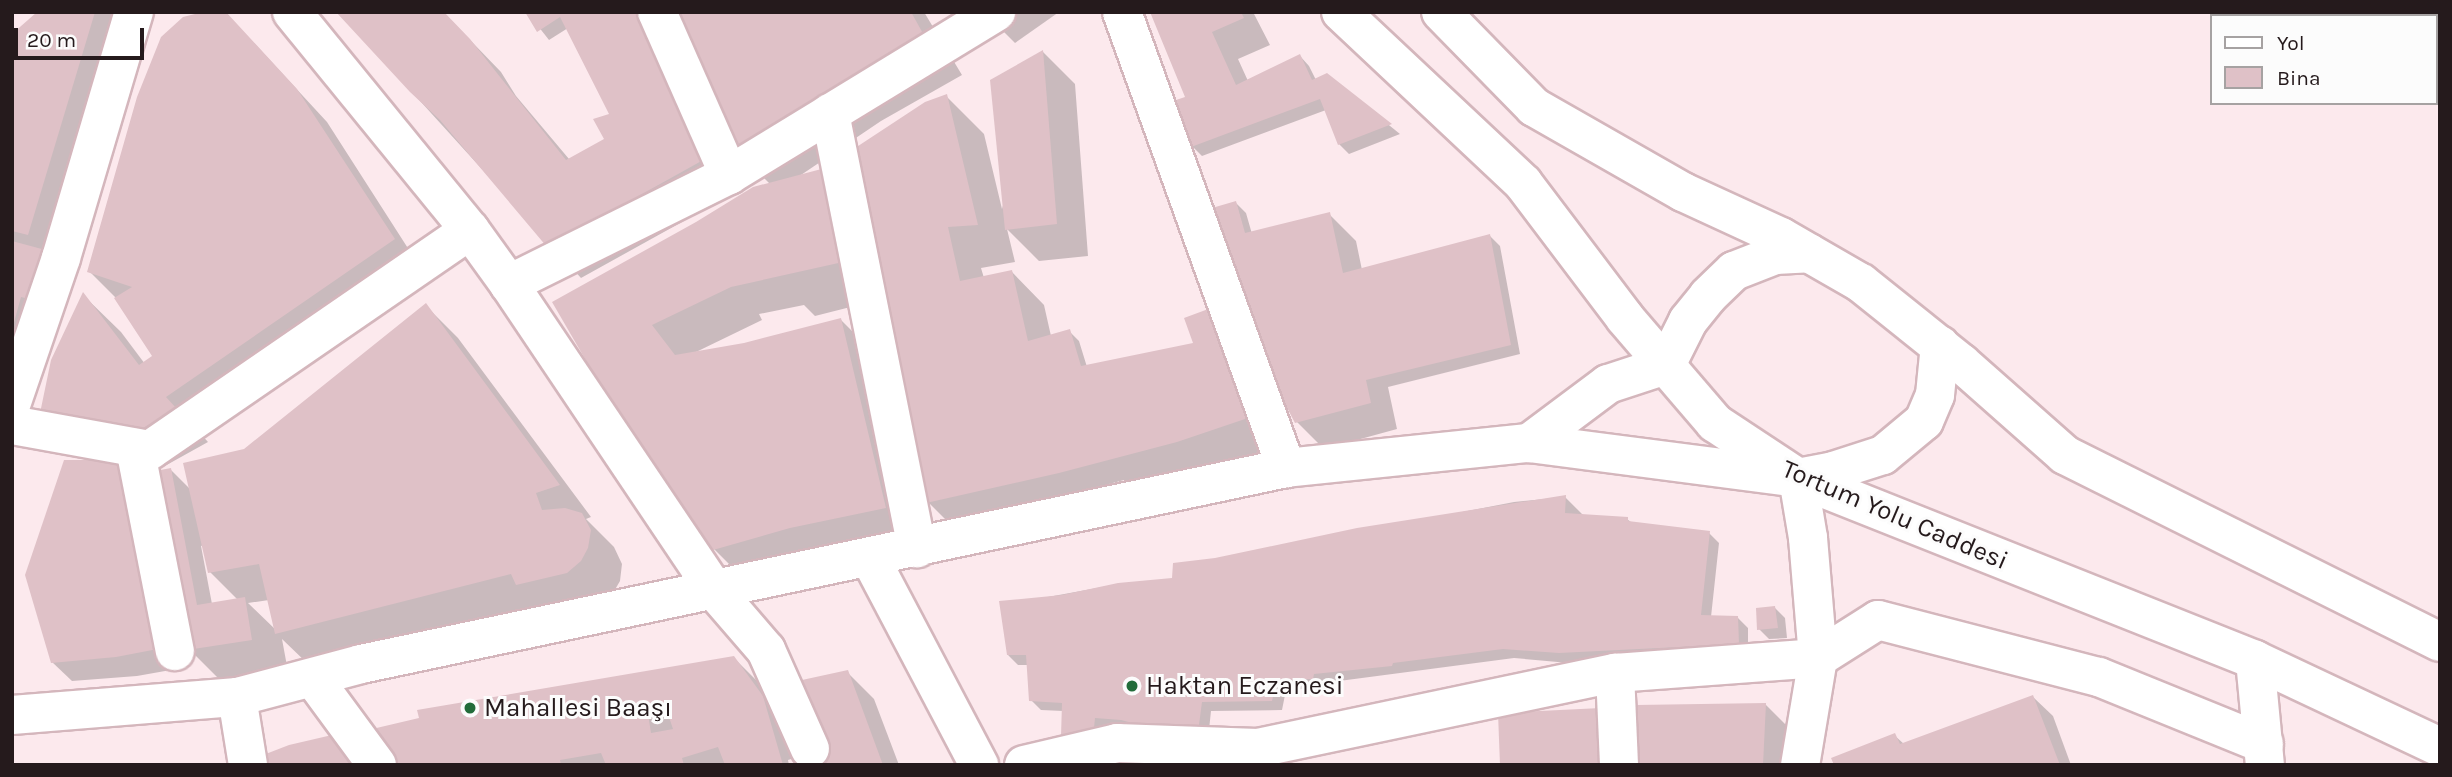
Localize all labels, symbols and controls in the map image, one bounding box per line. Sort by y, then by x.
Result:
scale bar [18,14,147,58]
legend [2210,14,2438,105]
text: 20 m [27,28,76,52]
text: Yol [2277,31,2305,55]
text: Bina [2277,66,2321,90]
street label: Tortum Yolu Caddesi [1777,453,2013,577]
place label: Haktan Eczanesi [1146,670,1343,702]
marker: Haktan Eczanesi [1124,678,1140,694]
place label: Mahallesi Baaşı [484,692,672,724]
marker: Mahallesi Baaşı [462,700,478,716]

